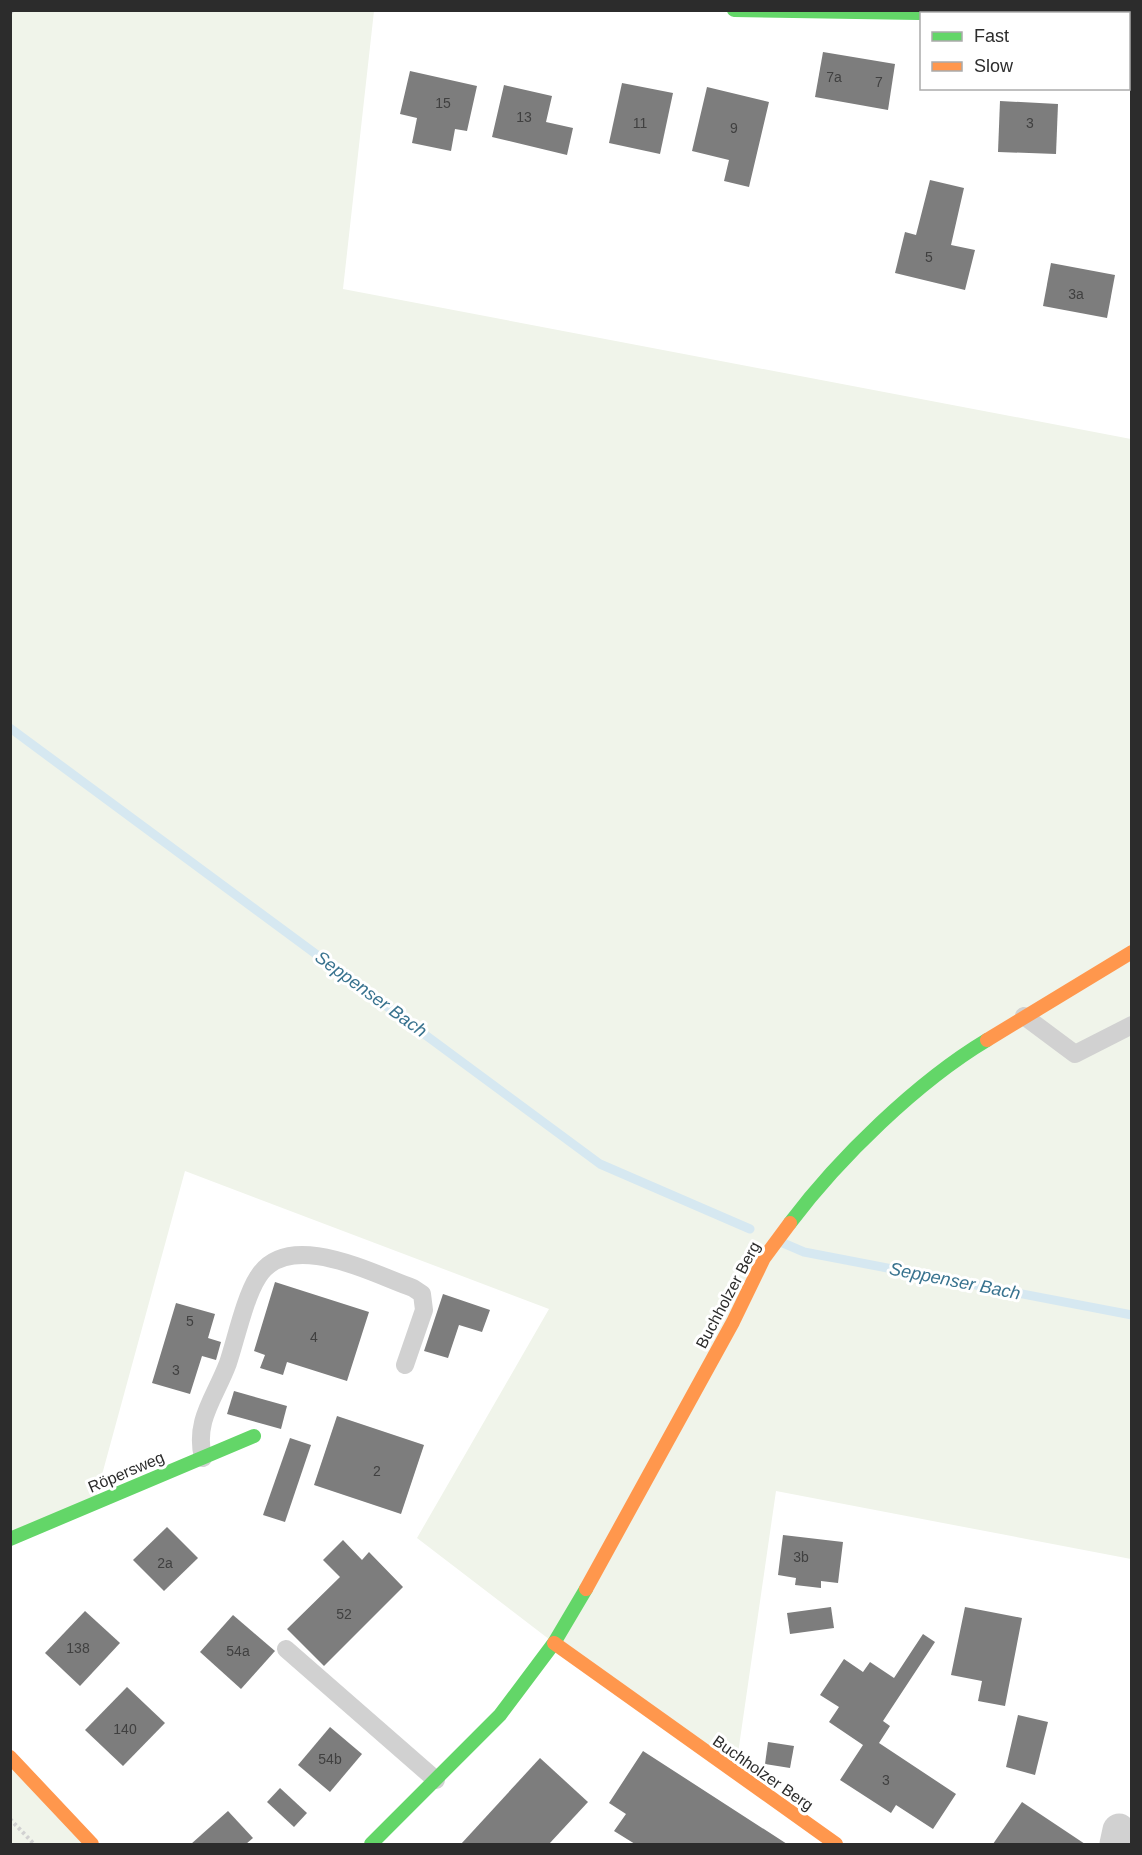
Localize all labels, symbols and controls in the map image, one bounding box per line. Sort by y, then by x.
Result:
legend [920,12,1130,90]
text: Fast [974,26,1009,46]
text: Slow [974,56,1014,76]
house number: 7a [826,69,842,85]
house number: 7 [875,74,883,90]
house number: 15 [435,95,451,111]
house number: 13 [516,109,532,125]
house number: 11 [633,115,647,131]
house number: 3 [1026,115,1034,131]
house number: 9 [730,120,738,136]
house number: 5 [925,249,933,265]
house number: 3a [1068,286,1084,302]
water label: Seppenser Bach [311,947,431,1041]
street label: Buchholzer Berg [693,1239,763,1351]
water label: Seppenser Bach [888,1258,1022,1304]
house number: 5 [186,1313,194,1329]
house number: 4 [310,1329,318,1345]
house number: 3 [172,1362,180,1378]
street label: Röpersweg [85,1448,167,1496]
house number: 2 [373,1463,381,1479]
house number: 3b [793,1549,809,1565]
house number: 2a [157,1555,173,1571]
house number: 52 [336,1606,352,1622]
house number: 138 [66,1640,90,1656]
house number: 54a [226,1643,250,1659]
house number: 140 [113,1721,137,1737]
street label: Buchholzer Berg [710,1732,816,1814]
house number: 54b [318,1751,342,1767]
house number: 3 [882,1772,890,1788]

